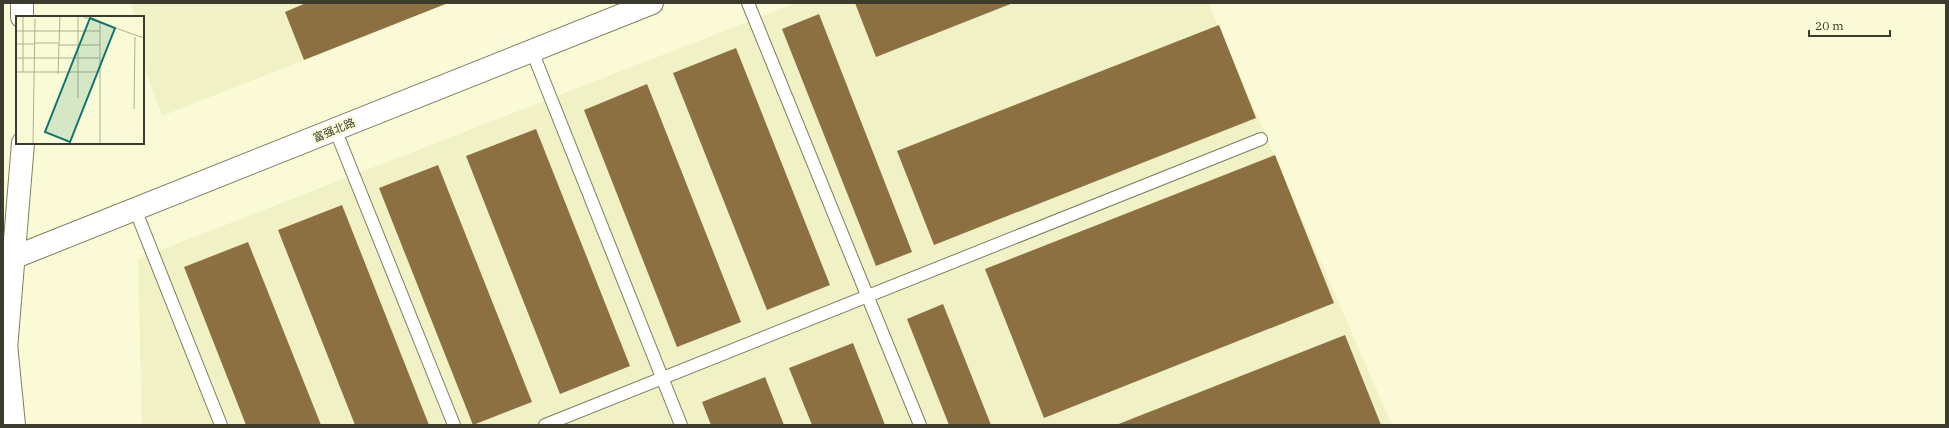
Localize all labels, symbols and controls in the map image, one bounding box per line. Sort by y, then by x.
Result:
scale bar [1809,12,1890,38]
inset map [16,16,144,144]
text: 20 m [1815,18,1844,33]
street label: 富强北路 [311,115,357,145]

